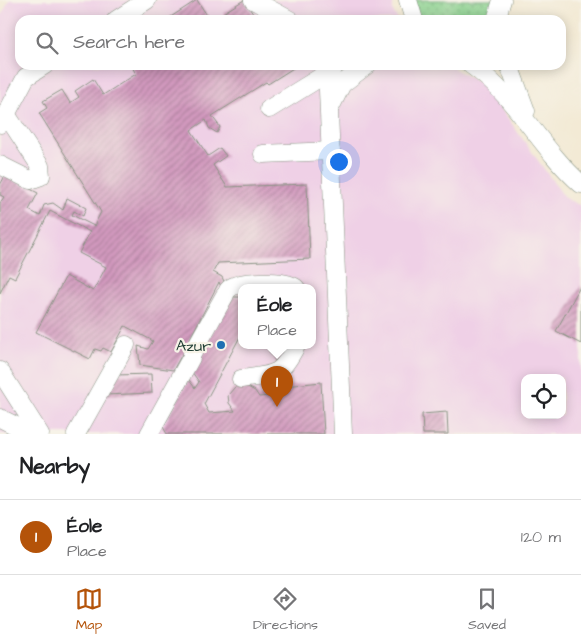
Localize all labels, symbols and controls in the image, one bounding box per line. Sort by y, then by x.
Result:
search box [15,15,566,70]
icon: search [33,29,61,57]
text: Search here [73,29,185,56]
your location [326,149,352,175]
popup [238,284,316,349]
text: Éole [257,292,292,319]
text: Place [257,319,297,341]
place label: Azur [176,335,211,357]
marker: Azur [215,339,227,351]
pin: 1 [261,366,293,407]
map controls [521,374,566,419]
button: locate [521,374,566,419]
text: Nearby [20,452,90,481]
text: Éole [67,513,102,540]
text: 1 [35,526,37,548]
text: 120 m [521,526,561,548]
text: Place [67,540,107,562]
tab: Map [75,585,103,635]
tab: Directions [253,585,318,635]
tab: Saved [468,585,506,635]

